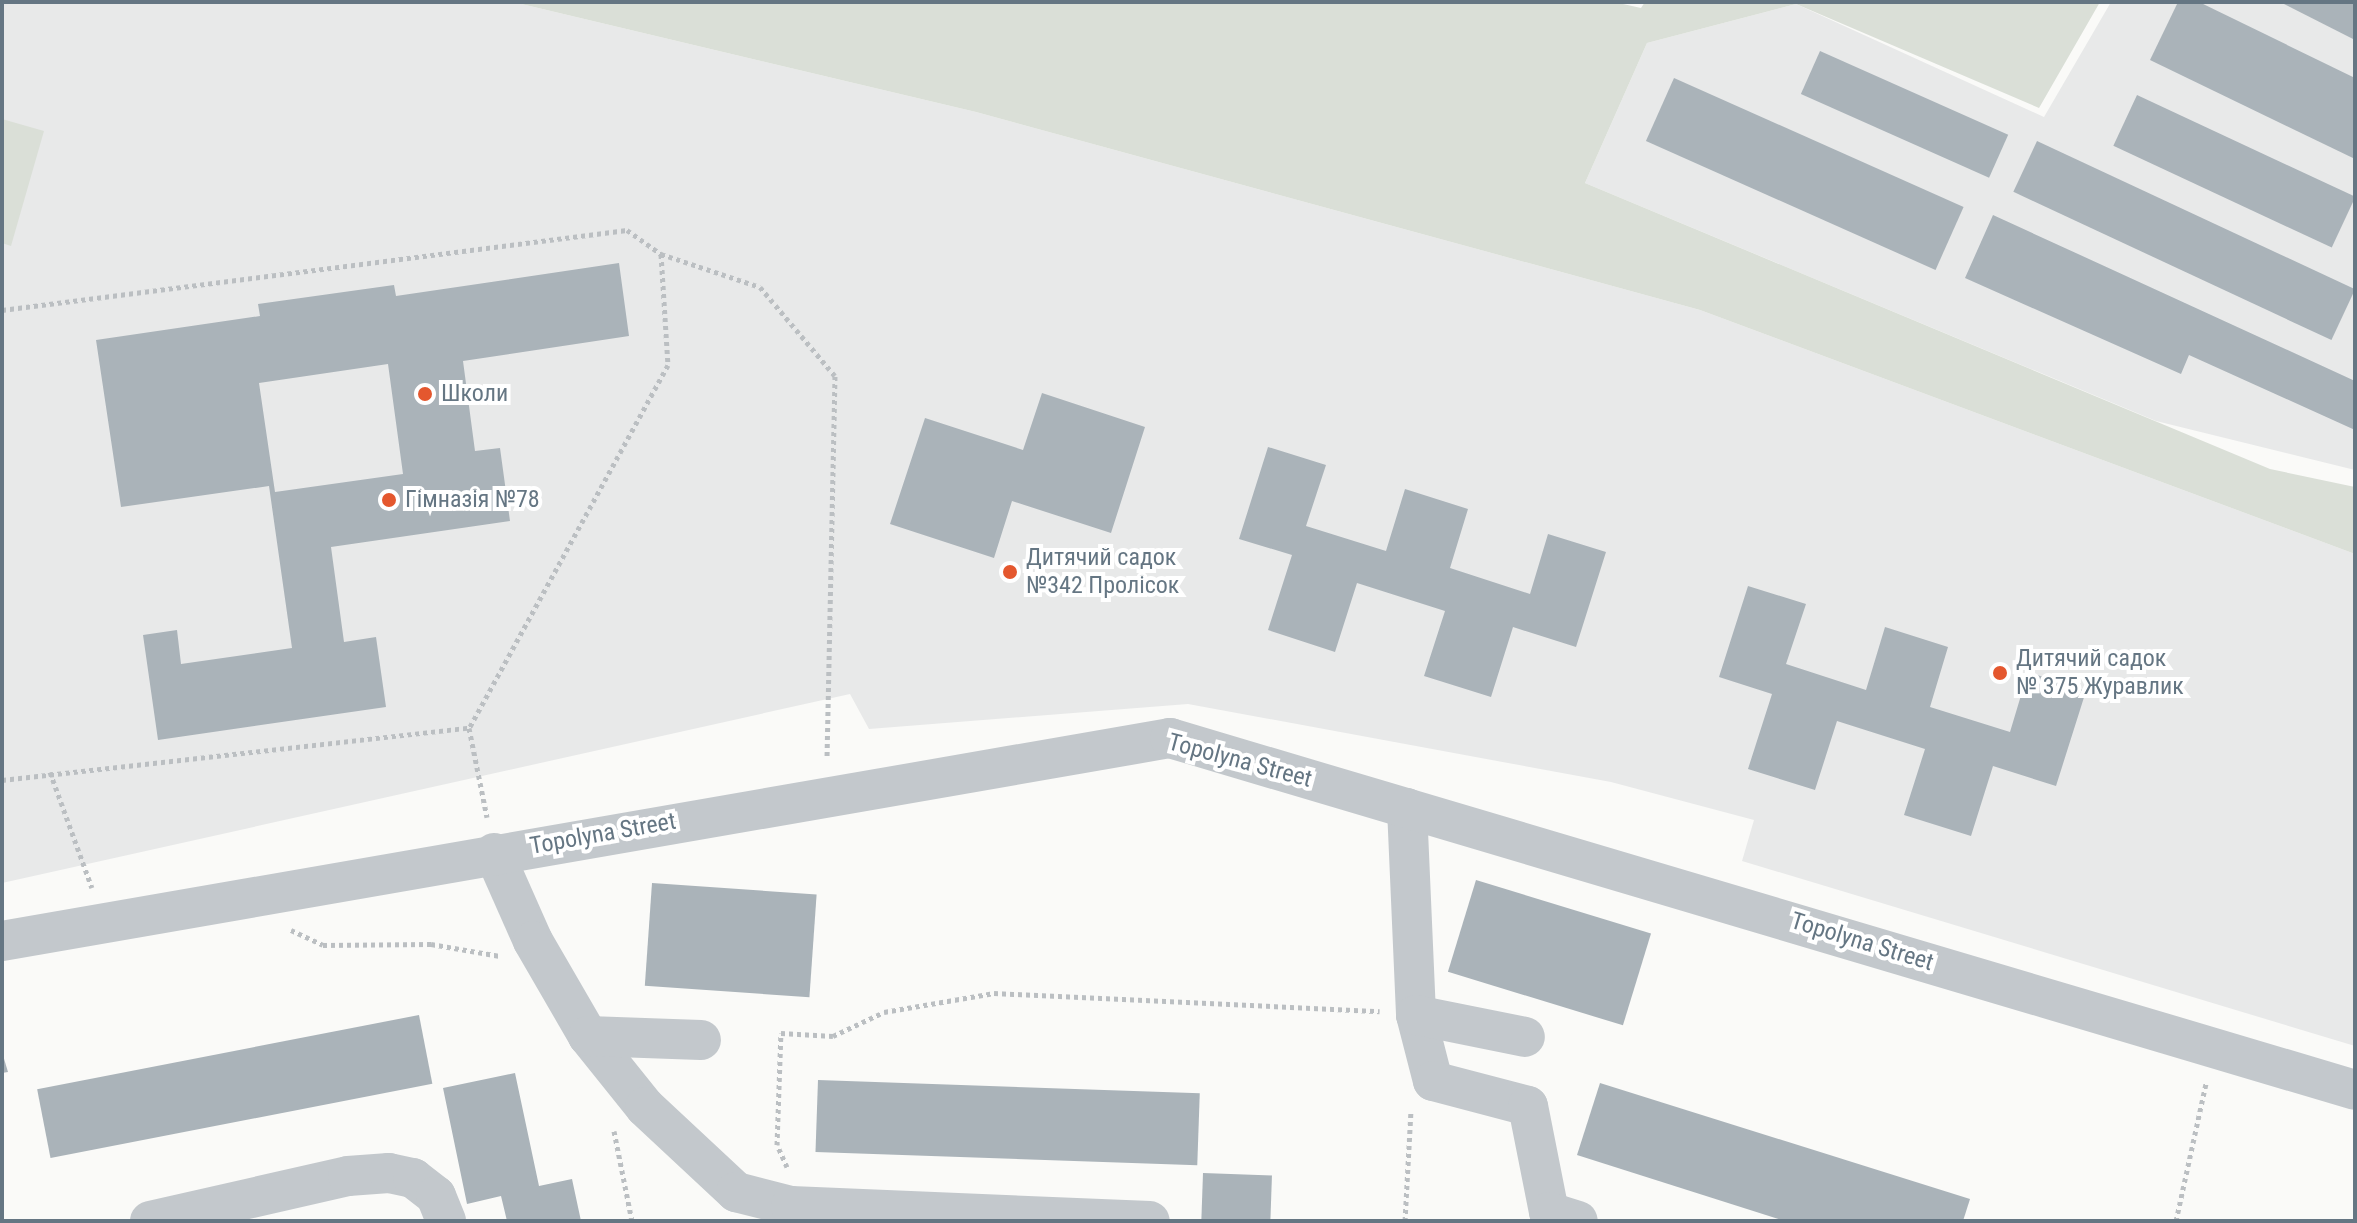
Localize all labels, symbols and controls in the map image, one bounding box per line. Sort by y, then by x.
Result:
place label: Школи [441,380,508,408]
marker: Школи [416,385,434,403]
place label: Гімназія №78 [405,486,540,514]
marker: Гімназія №78 [380,491,398,509]
place label: Дитячий садок №342 Пролісок [1026,544,1179,600]
marker: Дитячий садок №342 Пролісок [1001,563,1019,581]
place label: Дитячий садок № 375 Журавлик [2016,645,2184,701]
marker: Дитячий садок № 375 Журавлик [1991,664,2009,682]
street label: Topolyna Street [1165,728,1315,794]
street label: Topolyna Street [528,807,678,861]
street label: Topolyna Street [1787,907,1937,977]

